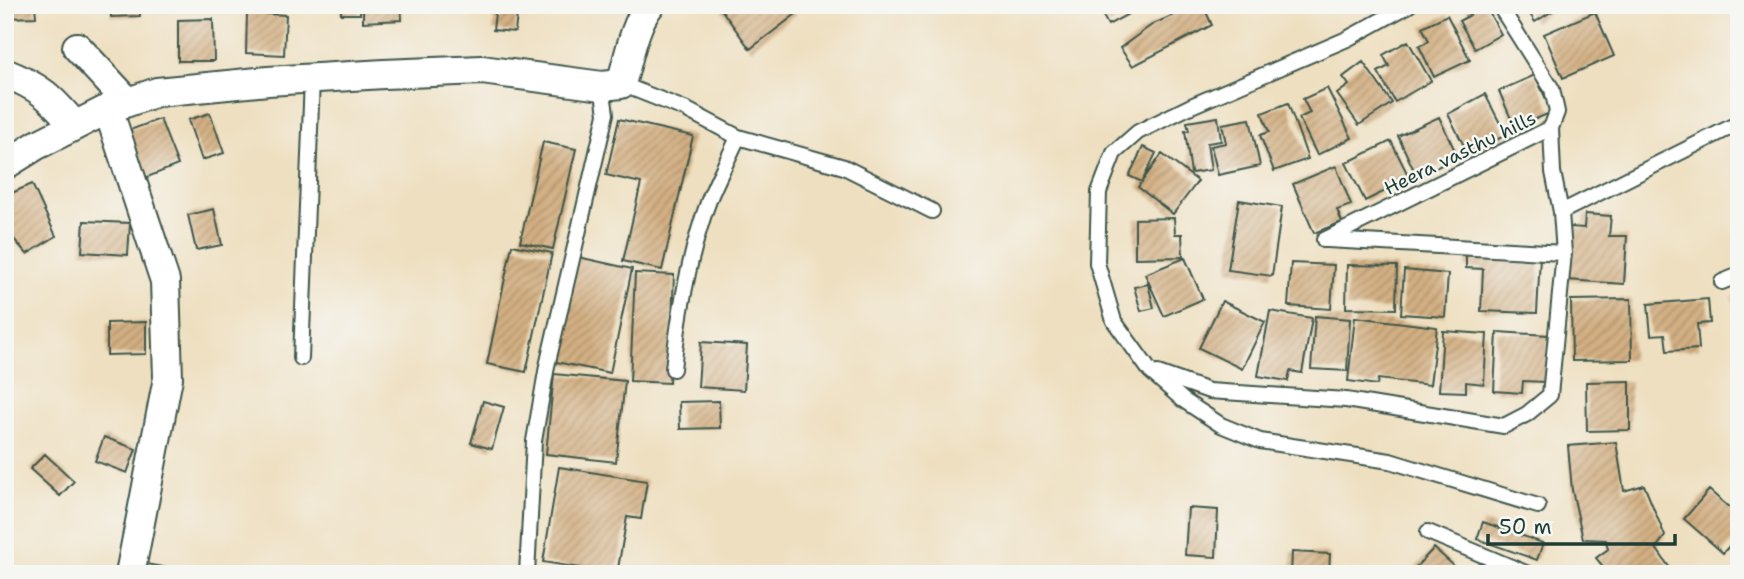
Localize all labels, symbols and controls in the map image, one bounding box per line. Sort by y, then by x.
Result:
street label: Heera vasthu hills [1380,105,1540,201]
scale bar [1488,502,1676,546]
text: 50 m [1499,513,1552,541]

